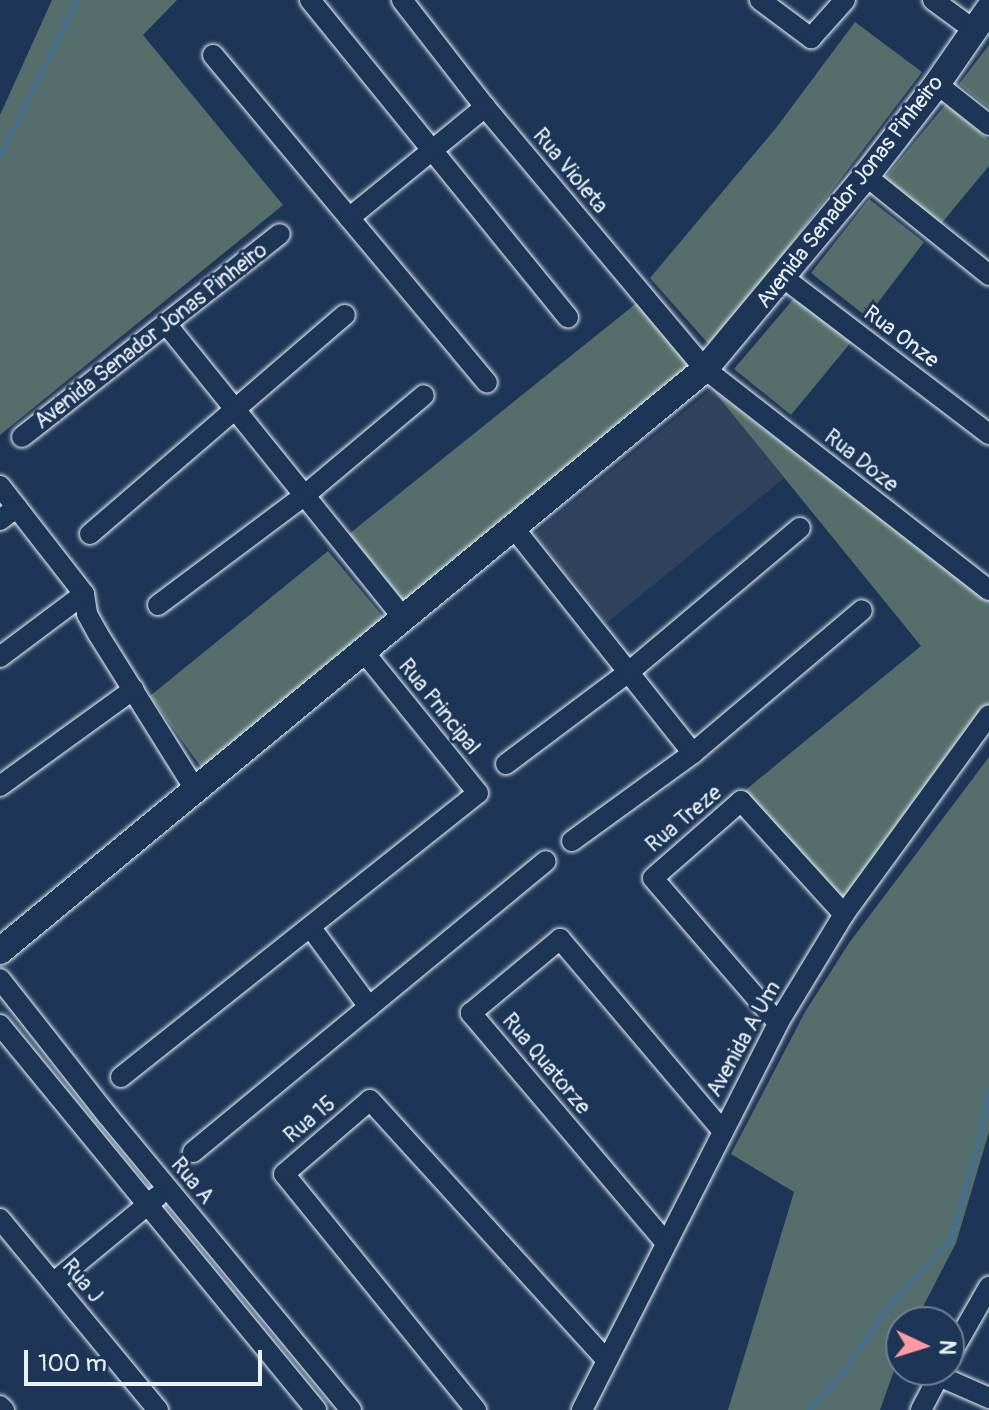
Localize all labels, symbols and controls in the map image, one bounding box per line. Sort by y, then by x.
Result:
street label: Avenida Senador Jonas Pinheiro [751,70,949,314]
street label: Rua Violeta [527,123,613,219]
street label: Avenida Senador Jonas Pinheiro [29,237,273,435]
street label: Rua Onze [858,300,944,374]
street label: Rua Doze [819,424,903,498]
street label: Rua Principal [392,654,486,760]
street label: Rua Treze [641,780,727,858]
street label: Avenida A Um [701,976,787,1102]
street label: Rua Quatorze [496,1008,596,1120]
street label: Rua 15 [279,1091,341,1149]
street label: Rua A [165,1152,219,1210]
street label: Rua J [56,1254,108,1308]
north arrow [885,1306,965,1386]
scale bar [28,1334,266,1384]
text: N [932,1339,961,1356]
text: 100 m [38,1349,107,1378]

